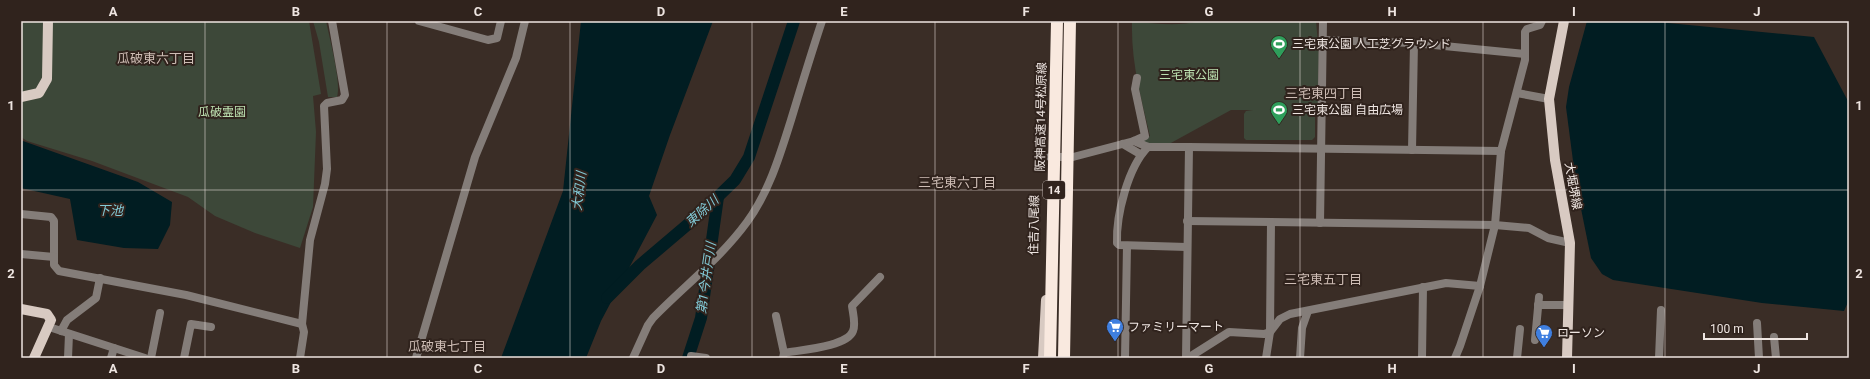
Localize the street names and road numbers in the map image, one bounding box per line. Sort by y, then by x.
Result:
street label: 阪神高速14号松原線 [1033,62,1049,172]
street label: 大堀堺線 [1562,161,1584,211]
road number: 14 [1043,181,1065,199]
street label: 住吉八尾線 [1026,195,1042,255]

